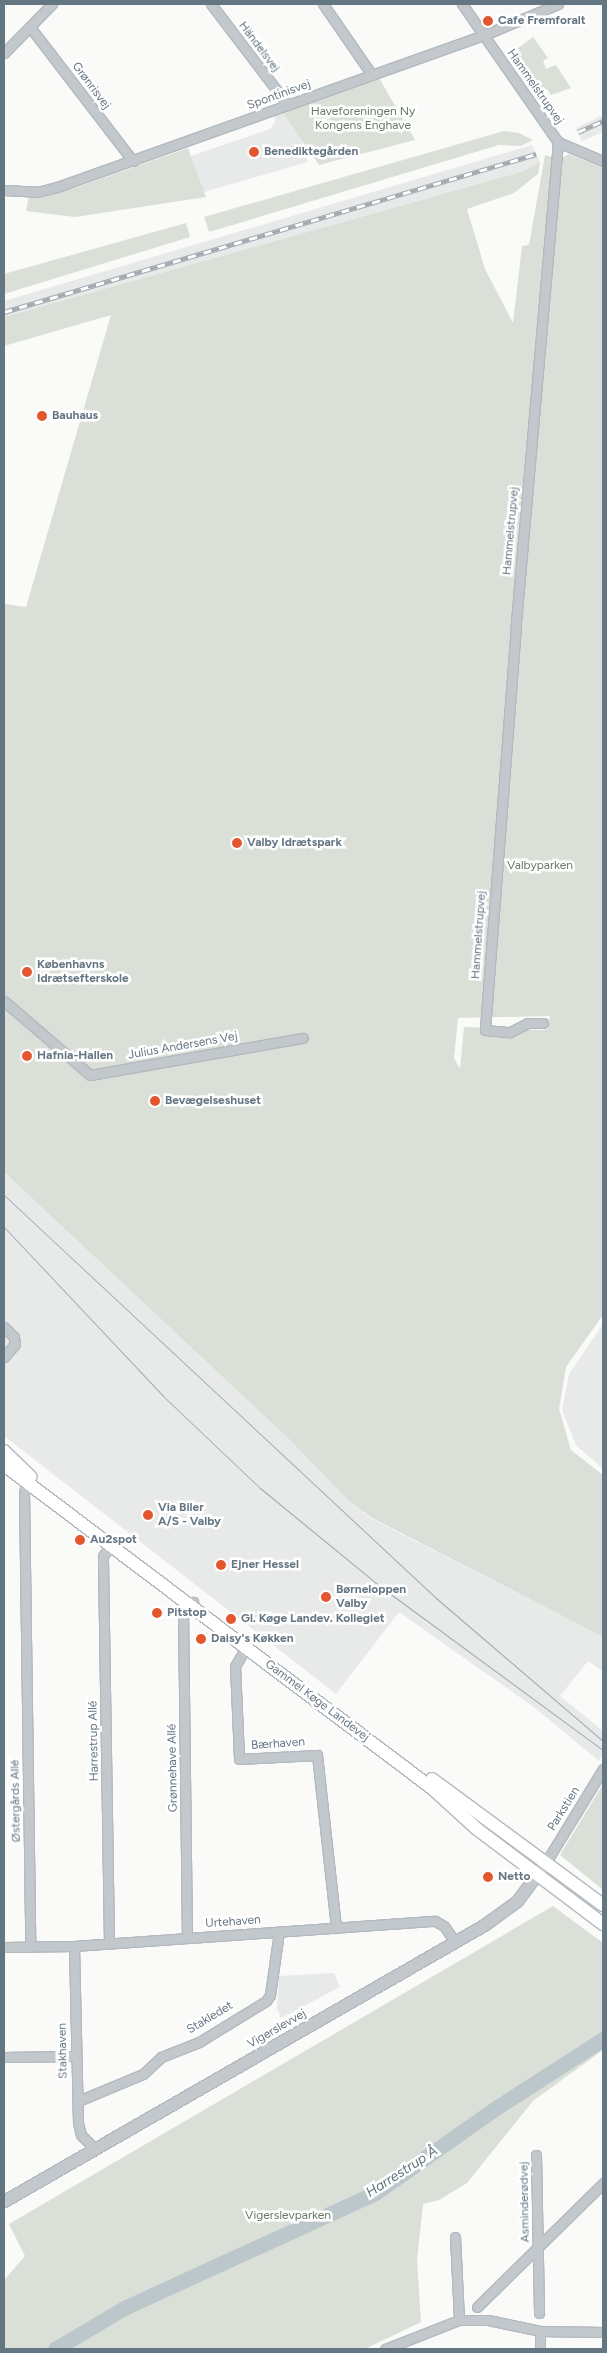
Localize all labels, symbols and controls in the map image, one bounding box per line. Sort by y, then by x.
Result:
place label: Cafe Fremforalt [498,14,586,28]
marker: Cafe Fremforalt [482,15,494,27]
street label: Händelsvej [235,19,283,75]
street label: Hammelstrupvej [504,47,566,127]
street label: Grønrisvej [69,60,113,112]
street label: Spontinisvej [245,77,313,113]
park label: Haveforeningen Ny Kongens Enghave [311,105,415,133]
place label: Benediktegården [264,145,358,159]
marker: Benediktegården [248,146,260,158]
place label: Bauhaus [52,409,98,423]
marker: Bauhaus [36,410,48,422]
street label: Hammelstrupvej [500,486,522,576]
place label: Valby Idrætspark [247,836,342,850]
marker: Valby Idrætspark [231,837,243,849]
park label: Valbyparken [507,859,573,873]
street label: Hammelstrupvej [469,890,489,980]
place label: Københavns Idrætsefterskole [37,958,129,986]
marker: Københavns Idrætsefterskole [21,966,33,978]
street label: Julius Andersens Vej [127,1029,239,1063]
place label: Hafnia-Hallen [37,1049,113,1063]
marker: Hafnia-Hallen [21,1050,33,1062]
place label: Bevægelseshuset [165,1094,261,1108]
marker: Bevægelseshuset [149,1095,161,1107]
place label: Via Biler A/S - Valby [158,1501,221,1529]
marker: Via Biler A/S - Valby [142,1509,154,1521]
place label: Au2spot [90,1533,137,1547]
marker: Au2spot [74,1534,86,1546]
place label: Ejner Hessel [231,1558,299,1572]
marker: Ejner Hessel [215,1559,227,1571]
place label: Børneloppen Valby [336,1583,406,1611]
marker: Børneloppen Valby [320,1591,332,1603]
place label: Pitstop [167,1606,207,1620]
marker: Pitstop [151,1607,163,1619]
place label: Gl. Køge Landev. Kollegiet [241,1612,385,1626]
marker: Gl. Køge Landev. Kollegiet [225,1613,237,1625]
place label: Daisy's Køkken [211,1632,293,1646]
marker: Daisy's Køkken [195,1633,207,1645]
street label: Gammel Køge Landevej [262,1657,372,1745]
street label: Harrestrup Allé [86,1701,102,1781]
street label: Grønnehave Allé [165,1724,181,1812]
street label: Bærhaven [251,1735,305,1753]
street label: Østergårds Allé [8,1759,24,1843]
street label: Parkstien [545,1784,583,1834]
place label: Netto [498,1870,530,1884]
marker: Netto [482,1871,494,1883]
street label: Urtehaven [205,1913,261,1931]
street label: Stakledet [184,1999,236,2037]
street label: Vigerslevvej [245,2006,309,2052]
street label: Stakhaven [55,2023,71,2079]
water label: Harrestrup Å [363,2143,441,2201]
street label: Asminderødvej [517,2161,533,2243]
park label: Vigerslevparken [245,2209,331,2223]

